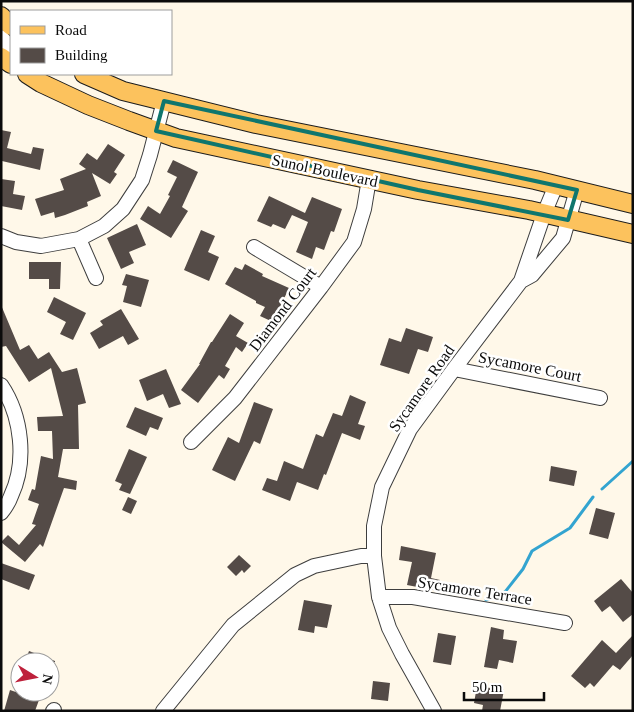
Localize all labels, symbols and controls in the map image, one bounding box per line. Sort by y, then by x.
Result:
legend [10,10,172,75]
text: Road [55,22,87,38]
text: Building [55,47,108,63]
street label: Sunol Boulevard [270,151,379,190]
street label: Diamond Court [246,264,320,354]
street label: Sycamore Road [385,342,458,435]
street label: Sycamore Court [477,348,583,386]
street label: Sycamore Terrace [416,573,533,609]
north arrow [10,652,60,702]
scale bar [464,670,544,702]
text: N [39,673,56,685]
text: 50 m [472,679,503,695]

